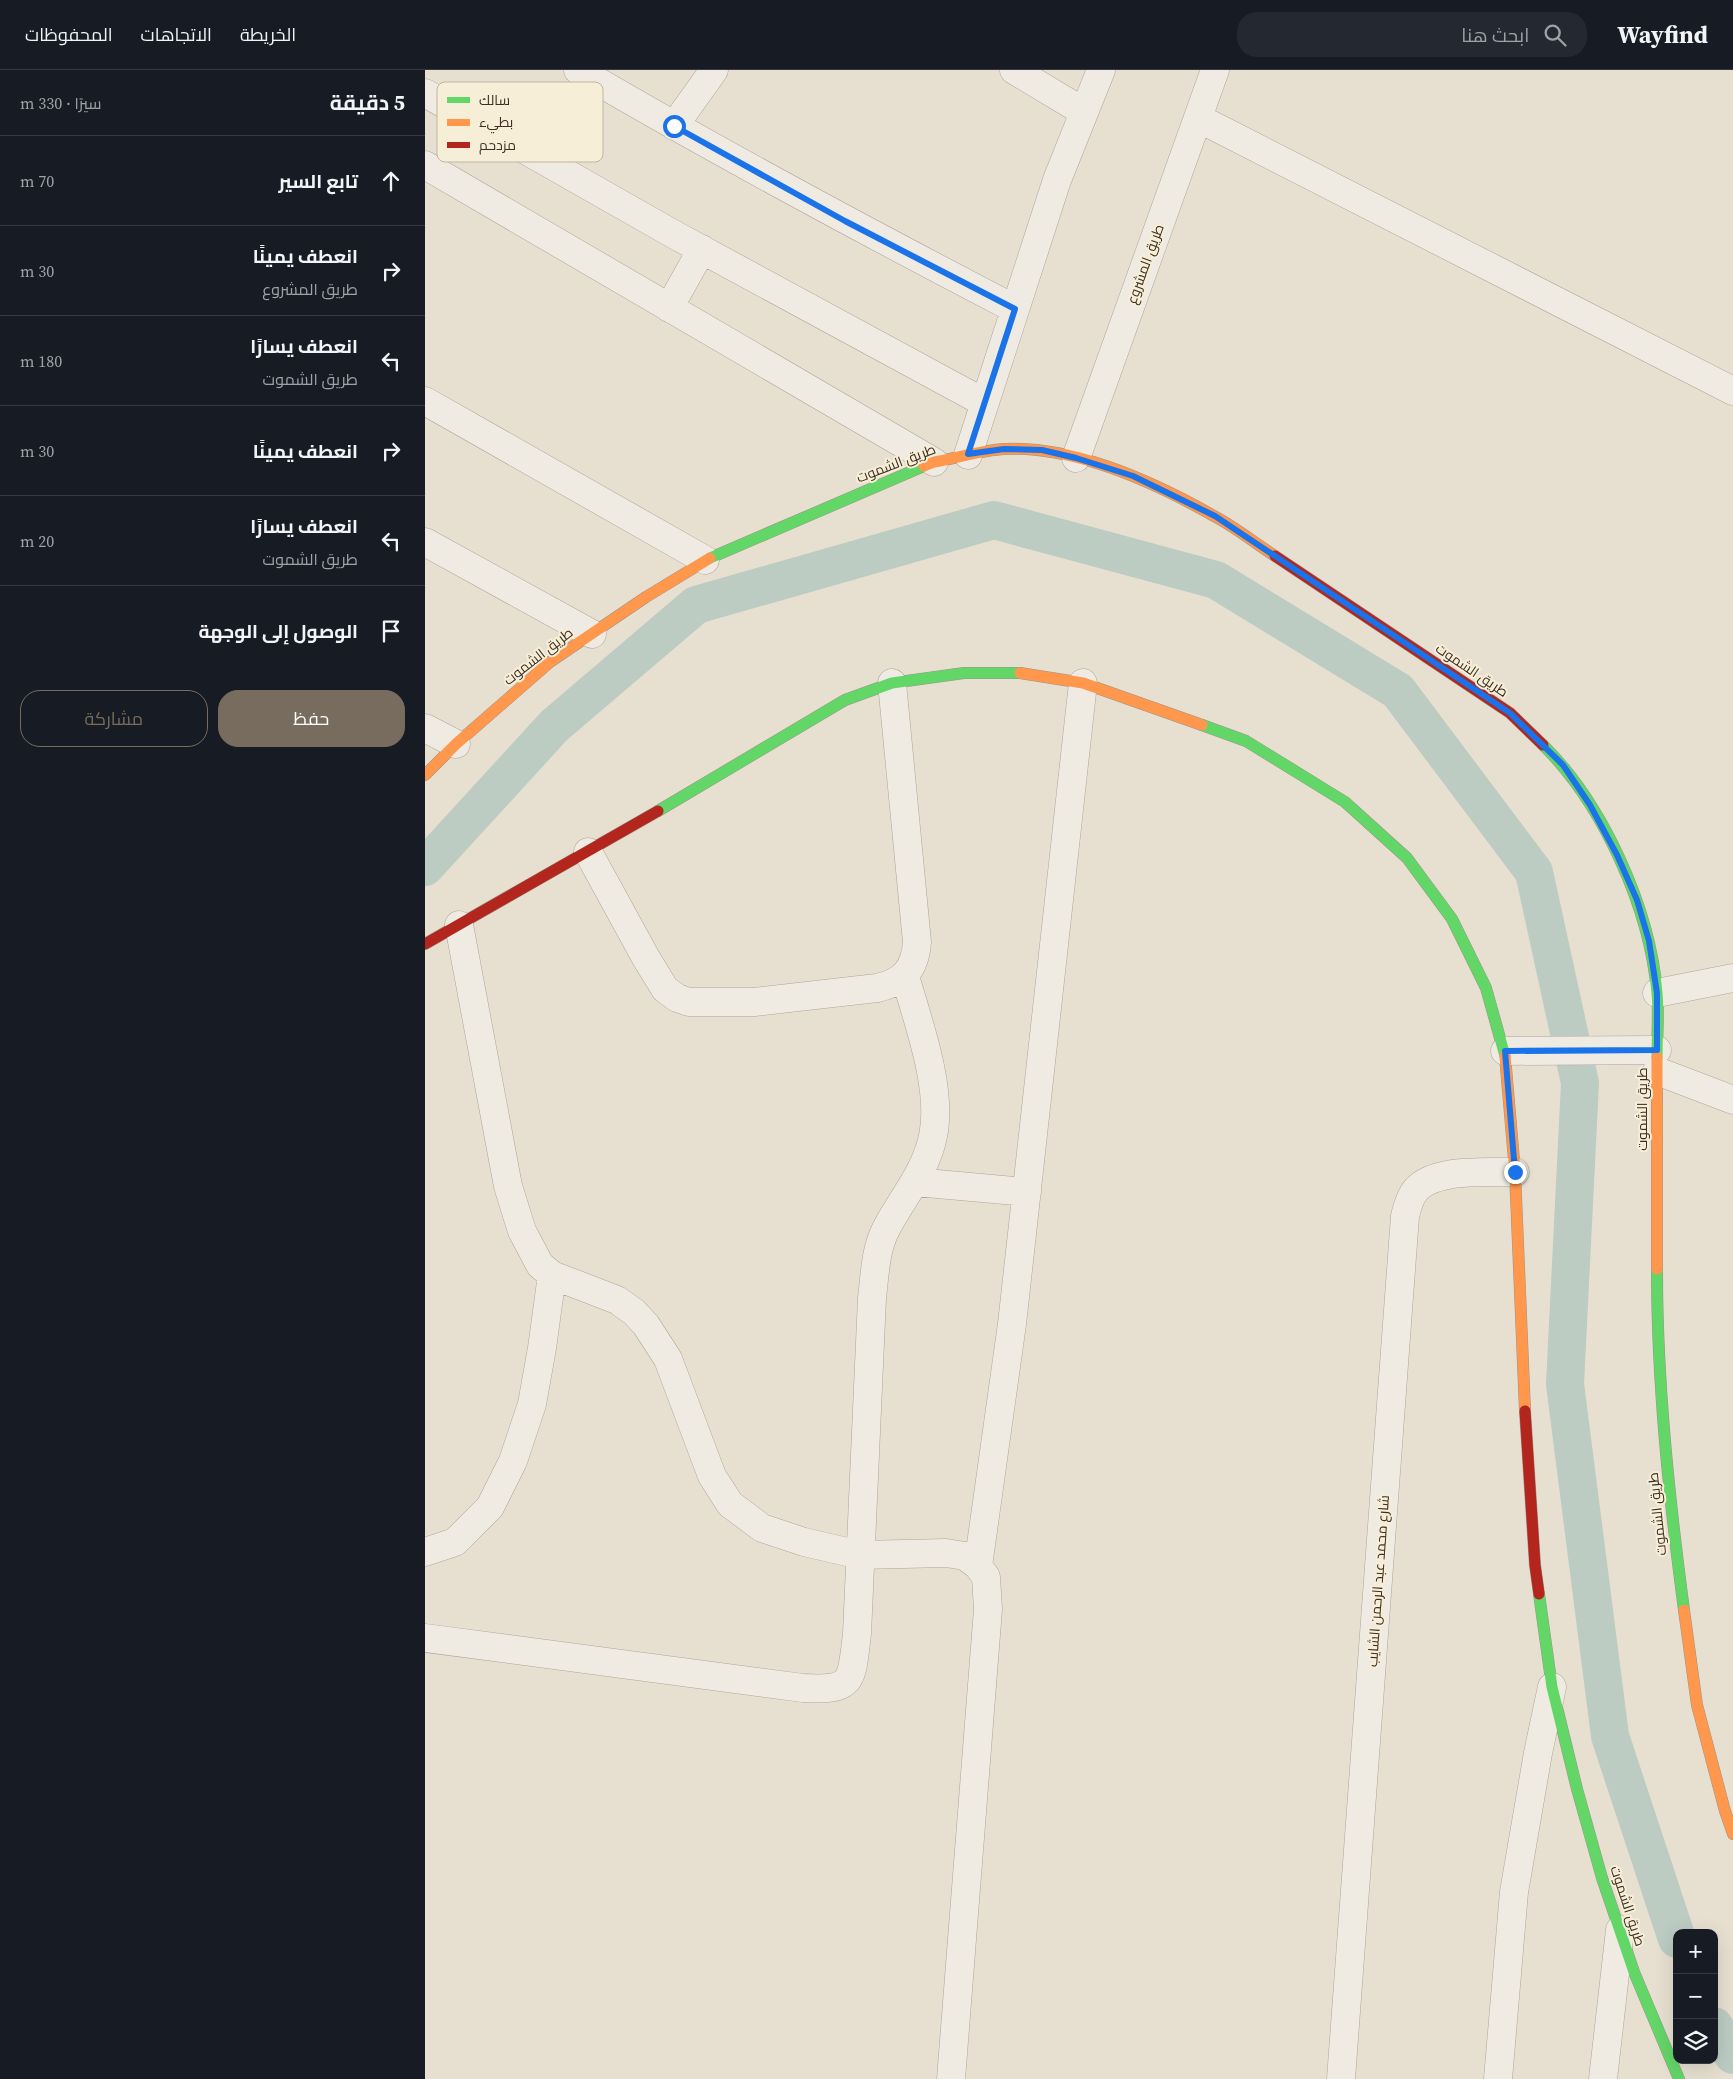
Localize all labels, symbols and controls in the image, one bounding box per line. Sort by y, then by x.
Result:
search box [1237,12,1587,57]
text: Wayfind [1617,18,1708,51]
icon: search [1541,21,1569,49]
text: المحفوظات [25,22,113,47]
text: الاتجاهات [141,22,212,47]
text: الخريطة [240,22,296,47]
text: ابحث هنا [1461,22,1529,48]
legend [437,82,603,162]
text: 5 دقيقة [330,88,405,117]
text: سالك [479,90,510,110]
text: سيرًا · 330 m [20,92,101,114]
text: بطيء [479,112,513,134]
route start [663,115,686,138]
text: مزدحم [479,135,516,155]
icon: ahead [377,167,405,195]
text: تابع السير [278,168,358,194]
text: 70 m [20,170,54,192]
street label: طريق المشروع [1121,221,1169,307]
text: انعطف يمينًا [253,243,358,269]
icon: right [377,257,405,285]
text: 30 m [20,260,54,282]
text: طريق المشروع [262,278,358,300]
text: انعطف يسارًا [250,333,358,359]
icon: left [377,347,405,375]
text: 180 m [20,350,62,372]
text: طريق الشموت [263,368,358,390]
icon: right [377,437,405,465]
text: انعطف يمينًا [253,438,358,464]
street label: طريق الشموت [853,439,939,487]
text: 30 m [20,440,54,462]
text: انعطف يسارًا [250,513,358,539]
icon: left [377,527,405,555]
text: 20 m [20,530,54,552]
text: طريق الشموت [263,548,358,570]
icon: arrive [377,617,405,645]
text: الوصول إلى الوجهة [198,618,358,644]
street label: طريق الشموت [499,622,577,690]
street label: طريق الشموت [1432,638,1512,702]
button: مشاركة [20,690,208,747]
button: حفظ [218,690,405,747]
street label: طريق الشموت [1632,1067,1652,1151]
route end [1504,1161,1527,1184]
street label: طريق الشموت [1643,1471,1671,1557]
street label: شارع محمد عبد الرحمن الشايب [1362,1494,1394,1668]
street label: طريق الشموت [1606,1863,1650,1949]
map controls [1673,1929,1718,2064]
button: + [1673,1929,1718,1974]
button: − [1673,1974,1718,2019]
button: layers [1673,2019,1718,2064]

